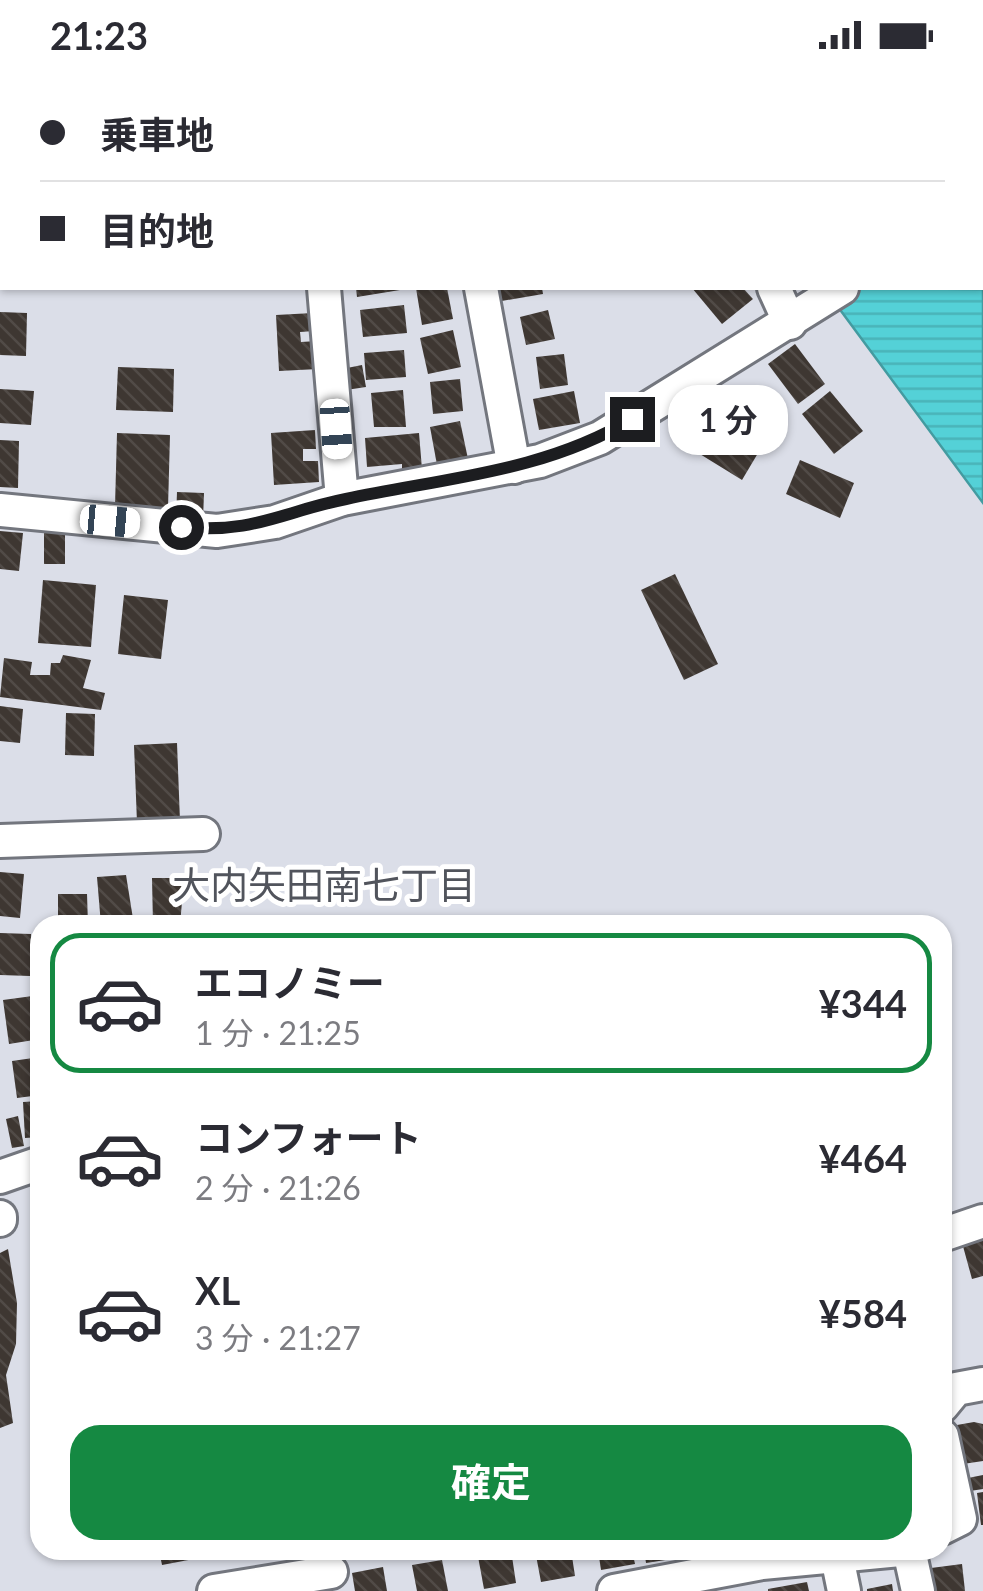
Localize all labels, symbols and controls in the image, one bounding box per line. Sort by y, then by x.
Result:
text: 21:23 [50,12,148,58]
text: 乗車地 [100,111,214,157]
text: 目的地 [100,207,214,253]
callout: 1 分 [667,384,787,454]
route end [610,397,655,442]
car [319,398,353,460]
text: 1 分 [699,400,757,439]
car [79,503,141,539]
route start [159,505,204,550]
district label: 大内矢田南七丁目 [172,861,476,907]
icon: car [75,958,165,1048]
text: エコノミー [195,959,385,1005]
text: ¥344 [819,980,907,1026]
text: 1 分 · 21:25 [195,1013,361,1052]
icon: car [75,1113,165,1203]
text: コンフォート [195,1114,422,1160]
text: ¥464 [819,1135,907,1181]
text: 2 分 · 21:26 [195,1168,361,1207]
text: XL [195,1267,240,1313]
icon: car [75,1268,165,1358]
text: ¥584 [819,1290,907,1336]
text: 3 分 · 21:27 [195,1318,361,1357]
button: 確定 [70,1425,912,1540]

